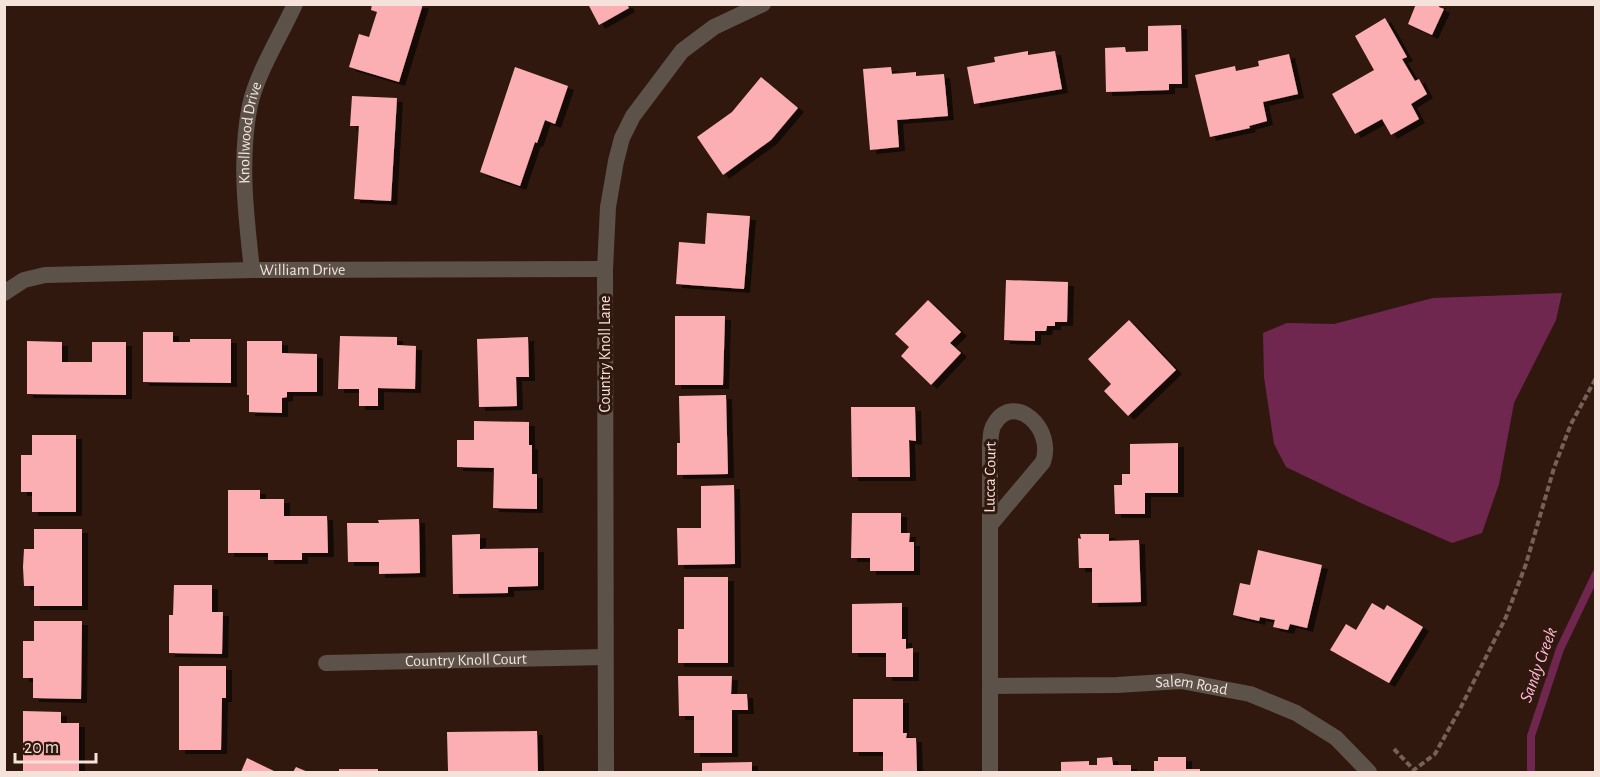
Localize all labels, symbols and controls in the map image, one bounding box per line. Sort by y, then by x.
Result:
street label: Knollwood Drive [236,80,265,184]
street label: William Drive [259,262,345,278]
street label: Country Knoll Lane [597,296,614,412]
street label: Lucca Court [981,441,999,513]
water label: Sandy Creek [1517,625,1561,705]
street label: Country Knoll Court [405,651,527,669]
street label: Salem Road [1155,673,1229,698]
scale bar [15,726,96,764]
text: 20 m [24,739,59,757]

